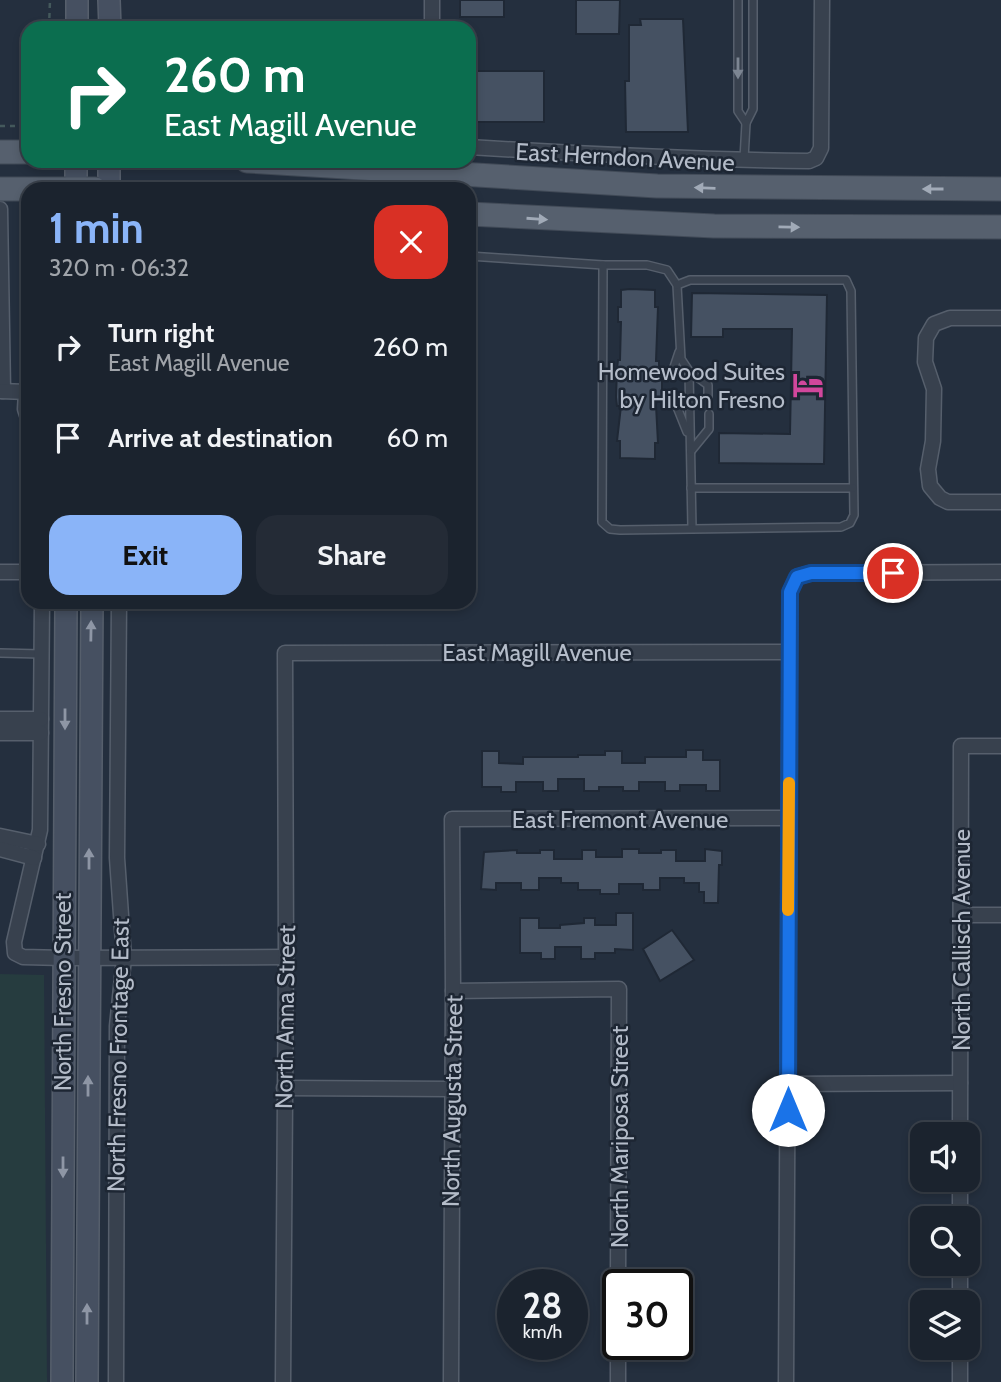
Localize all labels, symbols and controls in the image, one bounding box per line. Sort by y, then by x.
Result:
text: 260 m [164,45,306,104]
icon: right [49,49,140,140]
one-way arrow [732,57,744,79]
text: East Magill Avenue [164,105,417,144]
street label: East Herndon Avenue [515,137,735,177]
one-way arrow [694,182,716,193]
one-way arrow [922,183,944,195]
text: 1 min [49,202,144,254]
button: close [374,205,448,279]
one-way arrow [526,214,548,225]
one-way arrow [778,222,800,233]
text: 320 m · 06:32 [49,254,189,282]
text: Turn right [108,317,214,349]
icon: right [49,328,87,366]
text: 260 m [373,331,448,363]
text: East Magill Avenue [108,349,290,377]
place label: Homewood Suites by Hilton Fresno [598,357,785,414]
hotel icon: Homewood Suites by Hilton Fresno [791,368,825,402]
icon: arrive [49,419,87,457]
text: Arrive at destination [108,422,333,454]
text: 60 m [386,422,448,454]
button: Exit [49,515,242,595]
button: Share [256,515,448,595]
pin [863,543,923,603]
icon: arrive [874,554,912,592]
one-way arrow [85,620,97,642]
street label: East Magill Avenue [442,638,632,667]
one-way arrow [59,708,71,730]
street label: East Fremont Avenue [512,805,728,834]
street label: North Callisch Avenue [947,829,976,1051]
one-way arrow [84,848,95,870]
street label: North Fresno Street [48,893,77,1091]
street label: North Fresno Frontage East [101,918,135,1192]
street label: North Anna Street [269,925,301,1109]
street label: North Augusta Street [436,995,468,1207]
street label: North Mariposa Street [605,1026,634,1248]
position arrow [751,1073,825,1147]
one-way arrow [82,1075,94,1097]
map controls [910,1122,980,1360]
button: sound [910,1122,980,1192]
one-way arrow [57,1156,69,1178]
button: search [910,1206,980,1276]
speed limit sign: 30 [602,1269,693,1360]
text: 28 [523,1284,562,1327]
button: layers [910,1290,980,1360]
one-way arrow [81,1303,93,1325]
text: km/h [523,1321,562,1343]

